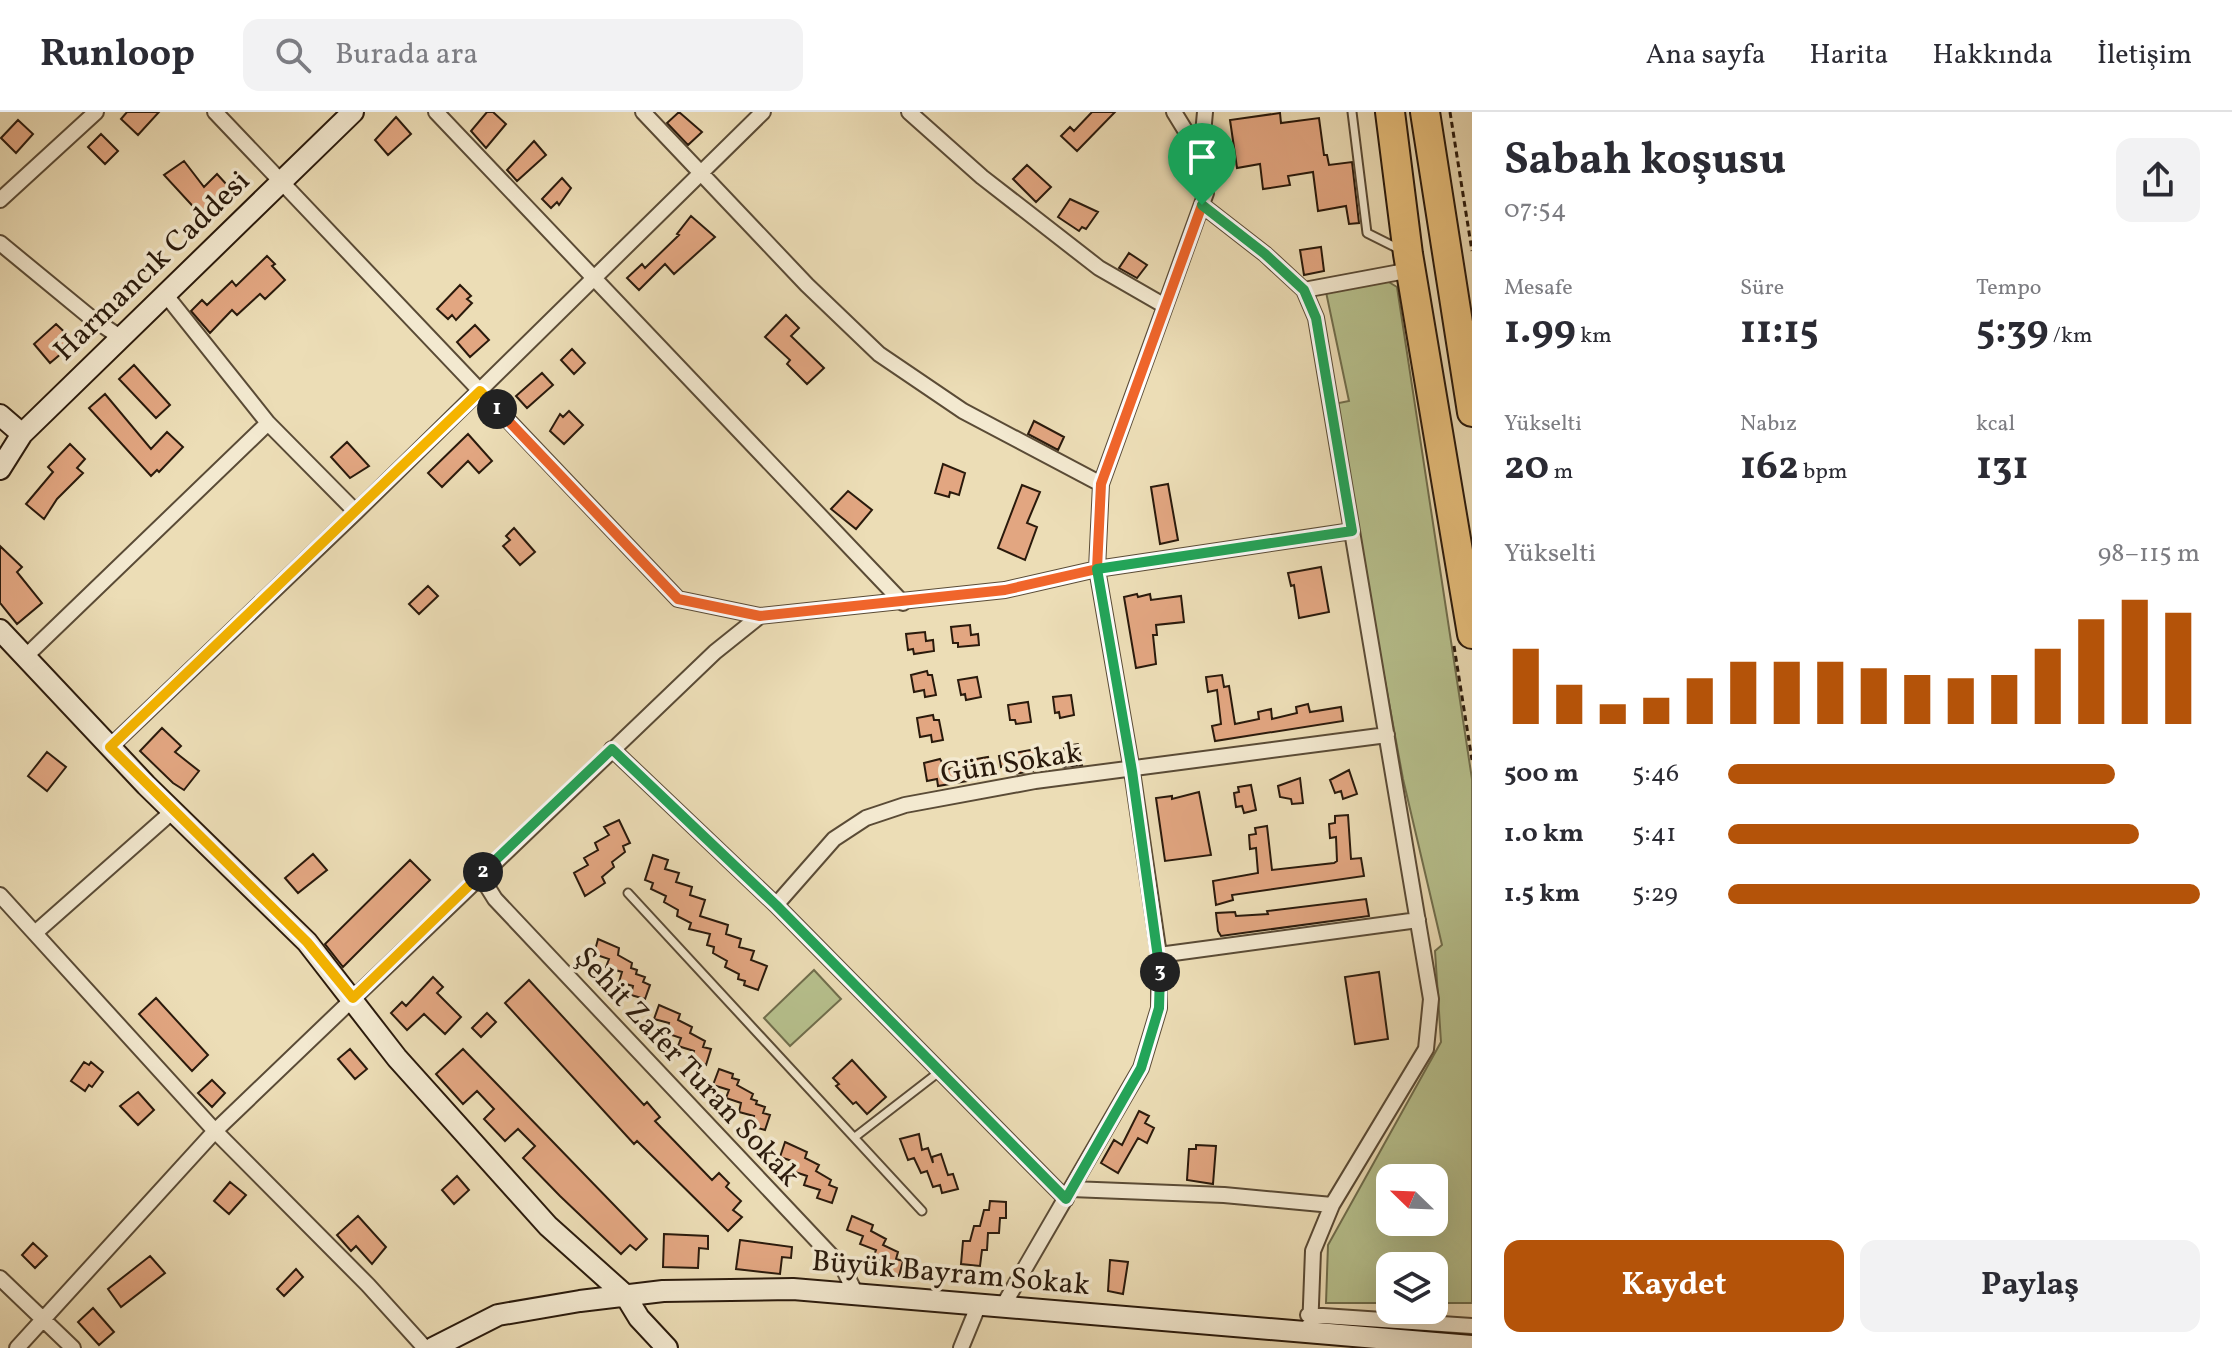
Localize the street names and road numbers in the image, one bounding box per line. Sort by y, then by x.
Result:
street label: Harmancık Caddesi [45,161,260,371]
street label: Gün Sokak [938,732,1085,796]
street label: Şehit Zafer Turan Sokak [564,938,809,1197]
street label: Büyük Bayram Sokak [810,1241,1092,1307]

